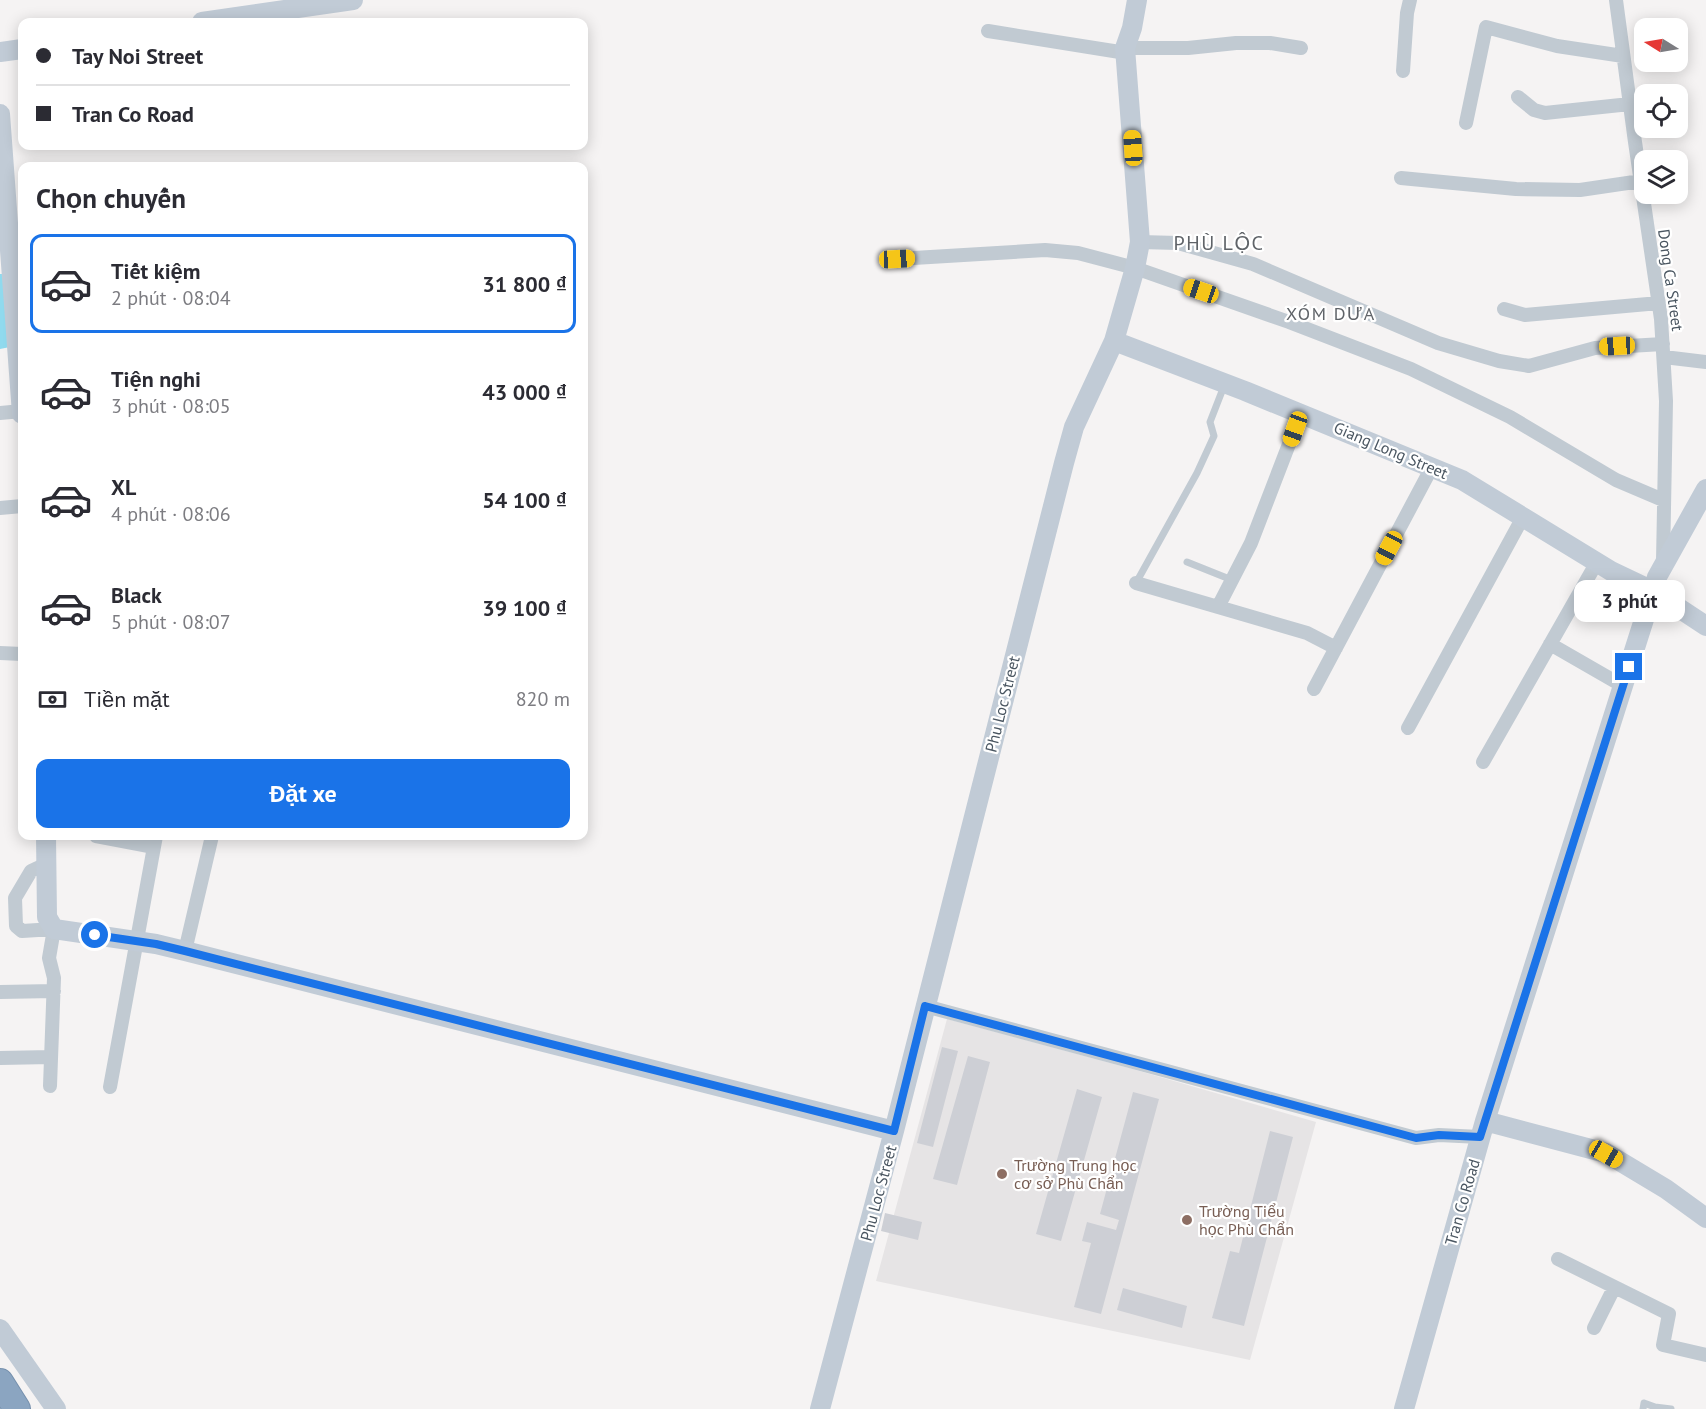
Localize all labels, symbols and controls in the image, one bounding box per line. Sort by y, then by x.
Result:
north arrow [1634,18,1688,72]
map controls [1634,18,1688,204]
text: Tay Noi Street [72,42,203,70]
button: locate [1634,84,1688,138]
text: Tran Co Road [72,100,194,128]
car [1123,129,1143,167]
button: layers [1634,150,1688,204]
text: Chọn chuyến [36,181,186,215]
street label: Dong Ca Street [1654,228,1688,333]
district label: PHÙ LỘC [1174,230,1264,256]
car [879,249,915,269]
icon: car [39,257,93,311]
text: Tiết kiệm [111,257,201,285]
text: 31 800 ₫ [482,270,567,298]
car [1181,277,1221,305]
text: 2 phút · 08:04 [111,285,231,311]
district label: XÓM DƯA [1286,302,1376,325]
car [1599,336,1635,356]
icon: car [39,365,93,419]
text: Tiện nghi [111,365,201,393]
text: 43 000 ₫ [482,378,567,406]
text: 3 phút · 08:05 [111,393,231,419]
car [1280,409,1310,449]
street label: Giang Long Street [1331,417,1452,483]
icon: car [39,473,93,527]
text: XL [111,473,136,501]
text: 54 100 ₫ [482,486,567,514]
text: 4 phút · 08:06 [111,501,231,527]
car [1373,528,1405,568]
callout: 3 phút [1574,580,1684,622]
icon: car [39,581,93,635]
text: Black [111,581,162,609]
text: 3 phút [1602,588,1657,614]
text: 39 100 ₫ [482,594,567,622]
text: 5 phút · 08:07 [111,609,231,635]
street label: Phu Loc Street [980,653,1024,754]
route end [1615,653,1642,680]
icon: cash [36,683,69,716]
text: Tiền mặt [84,685,170,713]
text: 820 m [516,686,570,712]
button: Đặt xe [36,759,570,828]
route start [81,921,108,948]
car [1586,1137,1626,1171]
street label: Phu Loc Street [856,1142,901,1243]
place label: Trường Trung học cơ sở Phù Chẩn [1014,1155,1137,1193]
street label: Tran Co Road [1440,1157,1484,1247]
marker: Trường Trung học cơ sở Phù Chẩn [995,1167,1009,1181]
place label: Trường Tiểu học Phù Chẩn [1199,1201,1294,1239]
marker: Trường Tiểu học Phù Chẩn [1180,1213,1194,1227]

